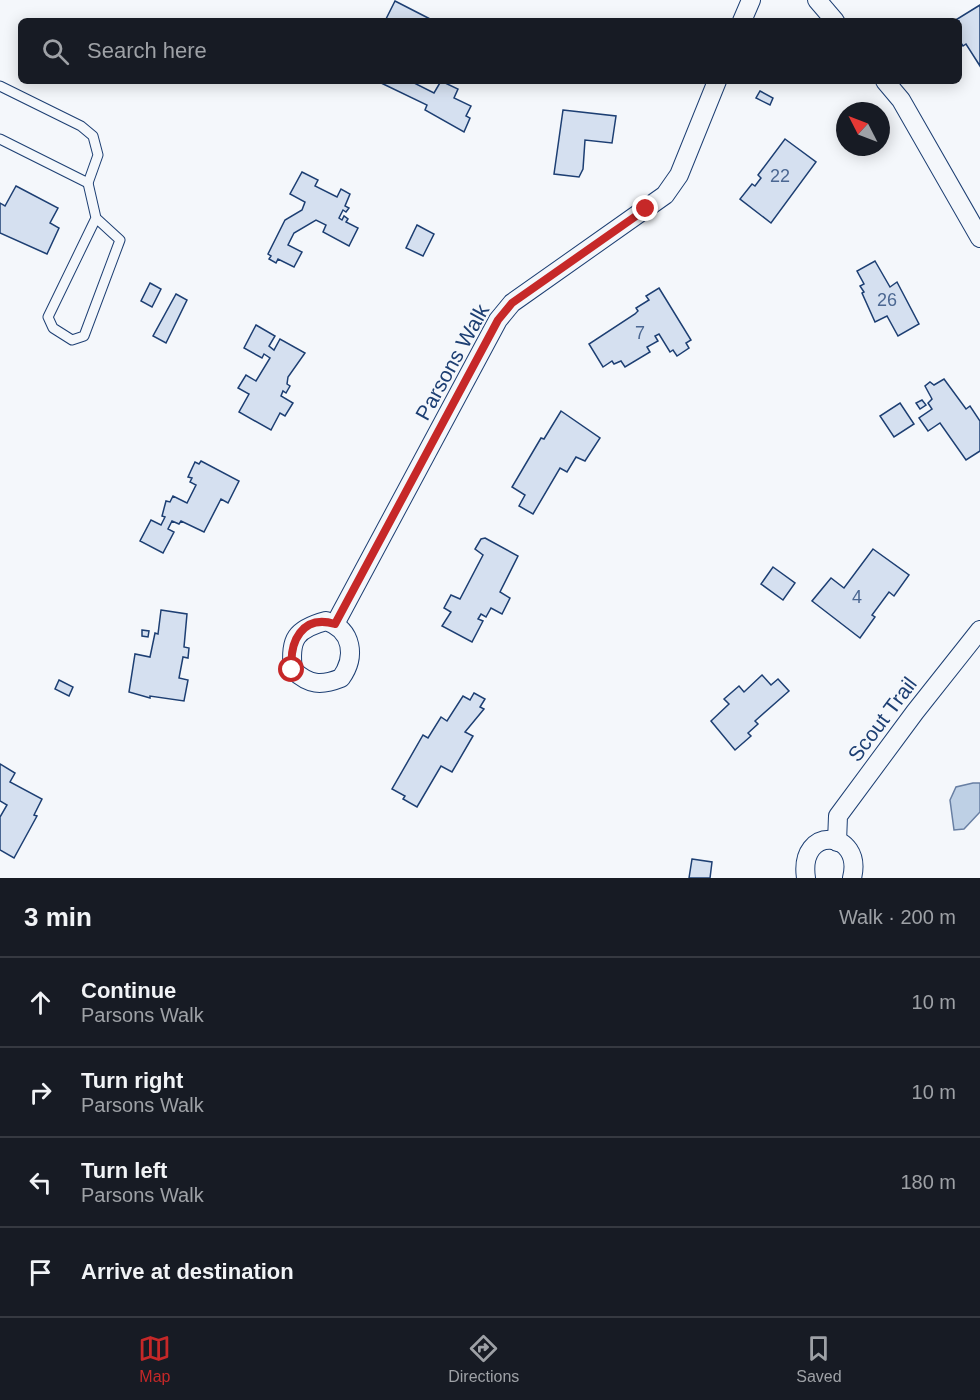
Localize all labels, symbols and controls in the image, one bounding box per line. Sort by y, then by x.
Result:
search box [18,18,962,84]
icon: search [39,35,72,68]
text: Search here [87,38,207,63]
north arrow [836,102,890,156]
house number: 22 [770,166,790,186]
route end [632,195,658,221]
house number: 26 [877,290,897,310]
street label: Parsons Walk [411,300,494,424]
house number: 7 [635,323,645,343]
house number: 4 [852,587,862,607]
route start [278,656,304,682]
street label: Scout Trail [843,672,921,766]
text: 3 min [24,902,92,932]
text: Walk · 200 m [839,906,956,928]
text: Continue [81,978,176,1003]
icon: ahead [24,986,57,1019]
text: 10 m [912,991,956,1013]
text: Parsons Walk [81,1004,204,1026]
text: Turn right [81,1068,183,1093]
icon: right [24,1076,57,1109]
text: 10 m [912,1081,956,1103]
text: Parsons Walk [81,1094,204,1116]
text: Turn left [81,1158,167,1183]
icon: left [24,1166,57,1199]
text: 180 m [900,1171,956,1193]
text: Parsons Walk [81,1184,204,1206]
icon: arrive [24,1256,57,1289]
text: Arrive at destination [81,1259,294,1284]
tab: Map [138,1332,171,1386]
tab: Directions [448,1332,519,1386]
tab: Saved [796,1332,842,1386]

